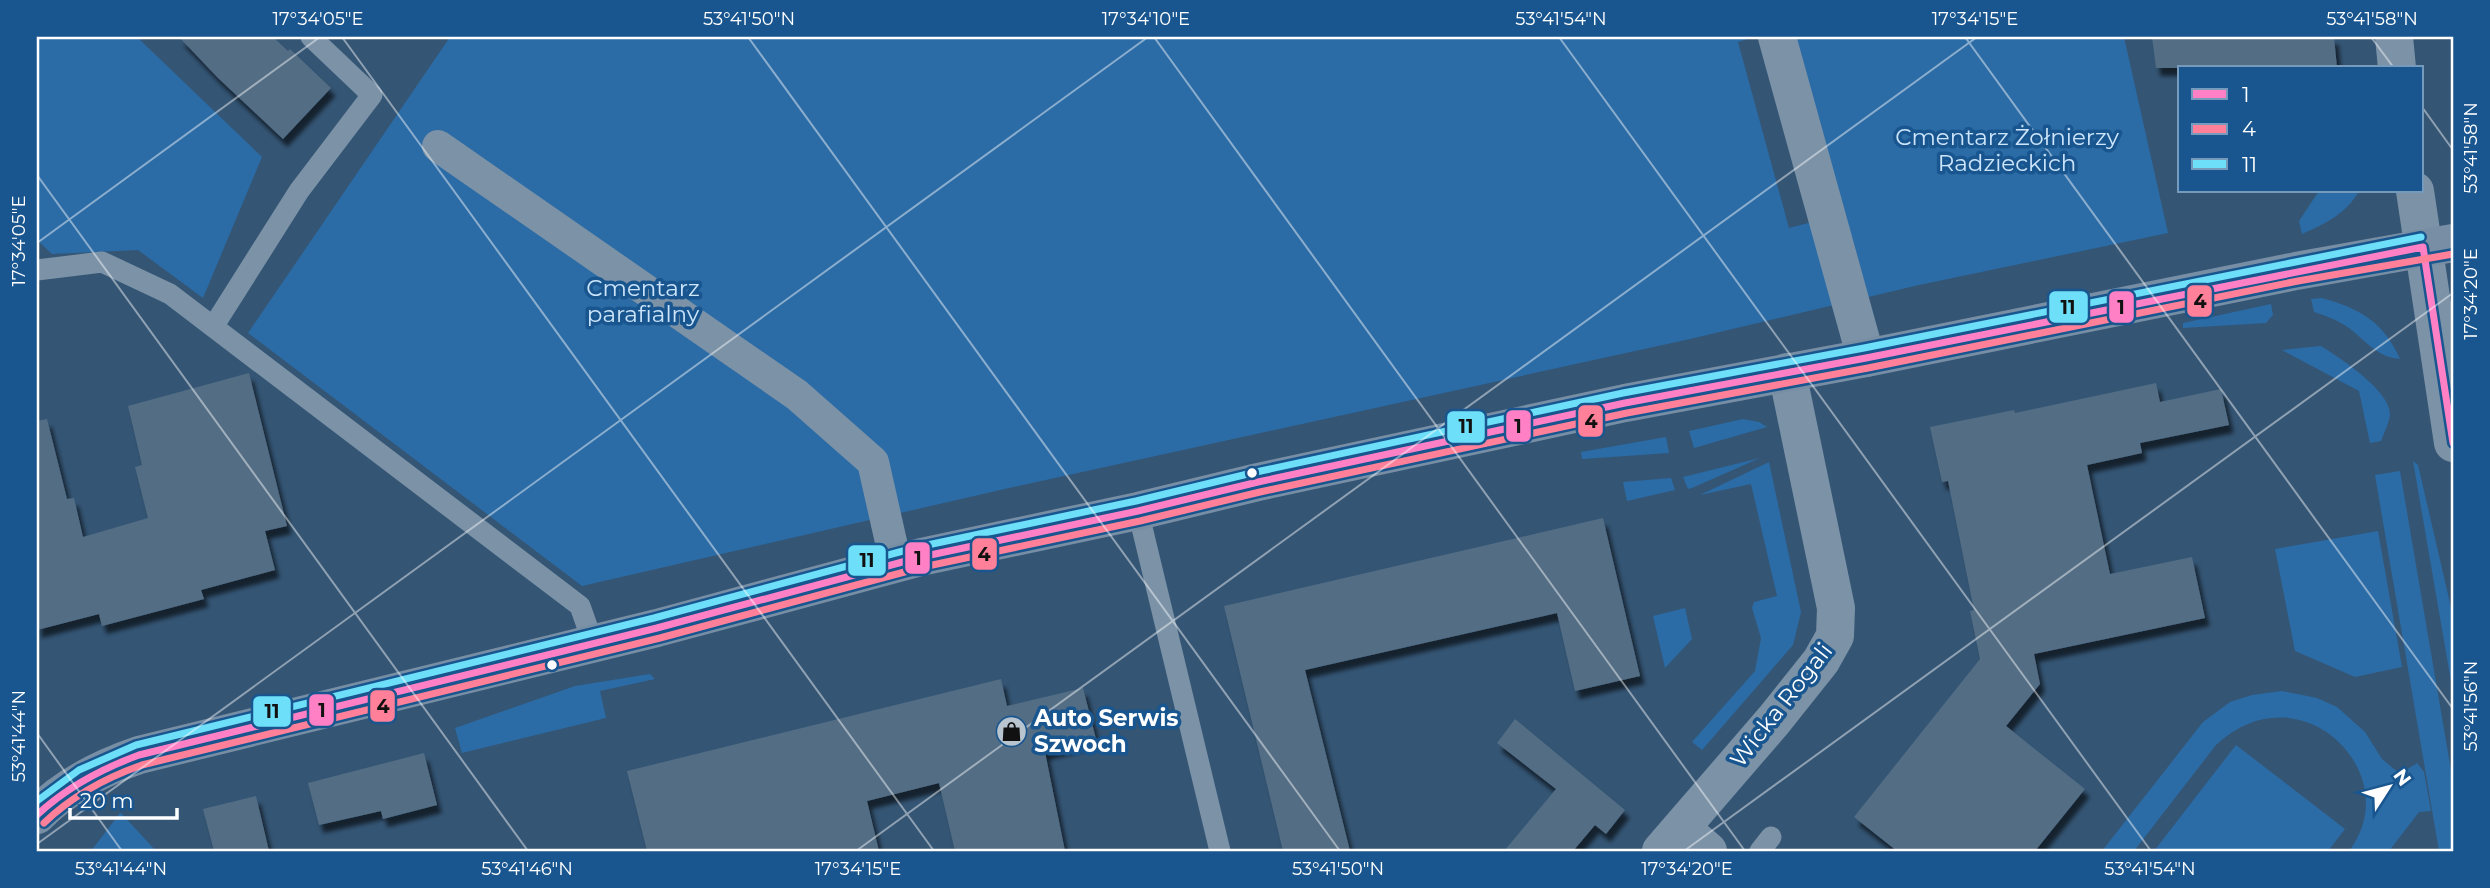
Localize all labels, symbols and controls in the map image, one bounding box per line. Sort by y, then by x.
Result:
text: 17°34'05"E [272,8,364,30]
text: 53°41'50"N [703,8,795,30]
text: 17°34'10"E [1102,8,1190,30]
text: 53°41'54"N [1515,8,1607,30]
text: 17°34'15"E [1932,8,2018,30]
text: 53°41'58"N [2326,8,2418,30]
legend [2178,66,2424,192]
text: 1 [2242,82,2250,107]
text: 53°41'58"N [2460,102,2482,194]
text: 4 [2242,116,2256,141]
park label: Cmentarz Żołnierzy Radzieckich [1895,123,2119,177]
text: 11 [2242,152,2257,177]
text: 17°34'05"E [8,195,30,287]
text: 17°34'20"E [2460,248,2482,340]
park label: Cmentarz parafialny [586,274,700,328]
line badge: 4 [2186,284,2213,318]
line badge: 11 [2048,290,2089,324]
line badge: 1 [2108,290,2135,324]
text: 4 [2193,290,2207,313]
text: 11 [2061,296,2075,319]
text: 1 [2117,296,2125,319]
line badge: 4 [1577,404,1604,438]
line badge: 1 [1505,409,1532,443]
line badge: 11 [1446,410,1486,444]
text: 4 [1584,410,1598,433]
text: 11 [1459,415,1473,438]
text: 1 [1514,415,1522,438]
unlabelled marker [1245,466,1259,480]
line badge: 4 [971,537,998,571]
line badge: 1 [904,541,931,575]
text: 4 [977,543,991,566]
line badge: 11 [847,544,887,577]
text: 1 [914,547,922,570]
text: 11 [860,549,874,572]
street label: Wicka Rogali [1724,637,1838,773]
unlabelled marker [545,658,559,672]
text: 53°41'56"N [2460,661,2482,751]
line badge: 4 [369,689,396,723]
text: 53°41'44"N [8,690,30,782]
line badge: 1 [308,693,335,727]
line badge: 11 [252,695,292,728]
text: 4 [376,695,390,718]
text: 1 [318,699,326,722]
text: 11 [265,700,279,723]
place label: Auto Serwis Szwoch [1033,704,1179,758]
shop icon: Auto Serwis Szwoch [994,714,1028,748]
north arrow [2354,752,2424,822]
text: N [2389,764,2416,790]
scale bar [70,776,177,820]
text: 20 m [80,788,134,813]
text: 53°41'44"N [75,858,167,880]
text: 53°41'46"N [481,858,573,880]
text: 17°34'15"E [815,858,901,880]
text: 53°41'50"N [1292,858,1384,880]
text: 17°34'20"E [1641,858,1733,880]
text: 53°41'54"N [2104,858,2196,880]

